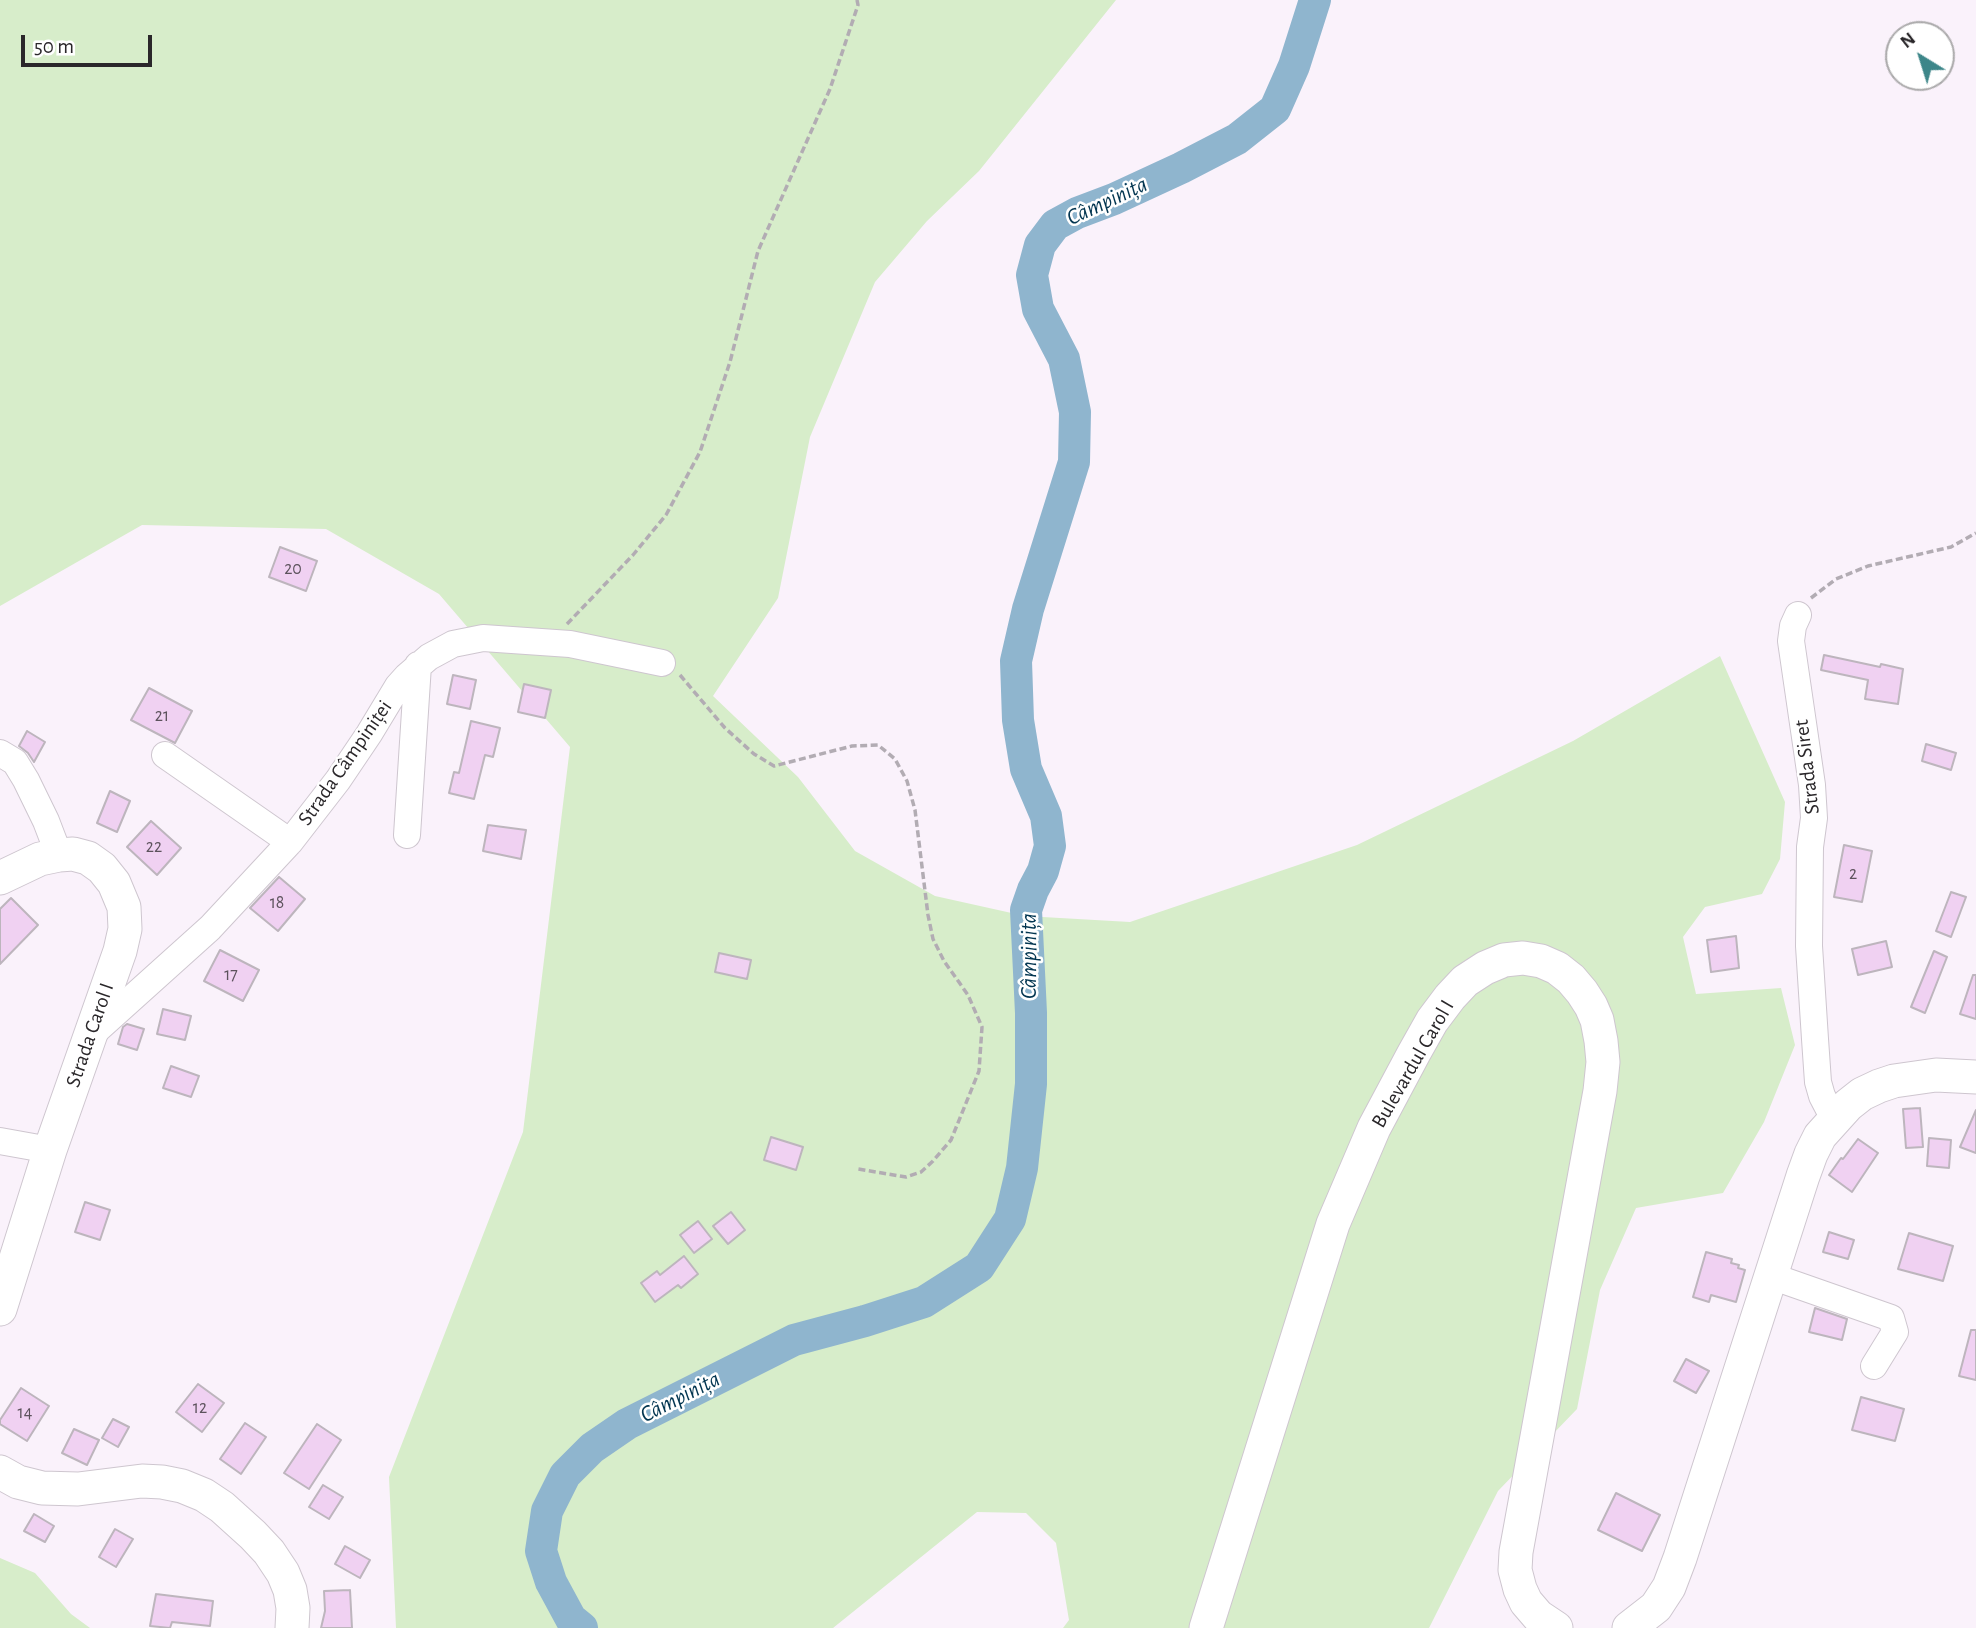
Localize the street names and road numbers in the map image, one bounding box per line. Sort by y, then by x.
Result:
street label: Strada Câmpiniței [293,696,397,830]
street label: Strada Siret [1789,718,1825,816]
street label: Strada Carol I [60,980,120,1090]
street label: Bulevardul Carol I [1366,995,1460,1133]

